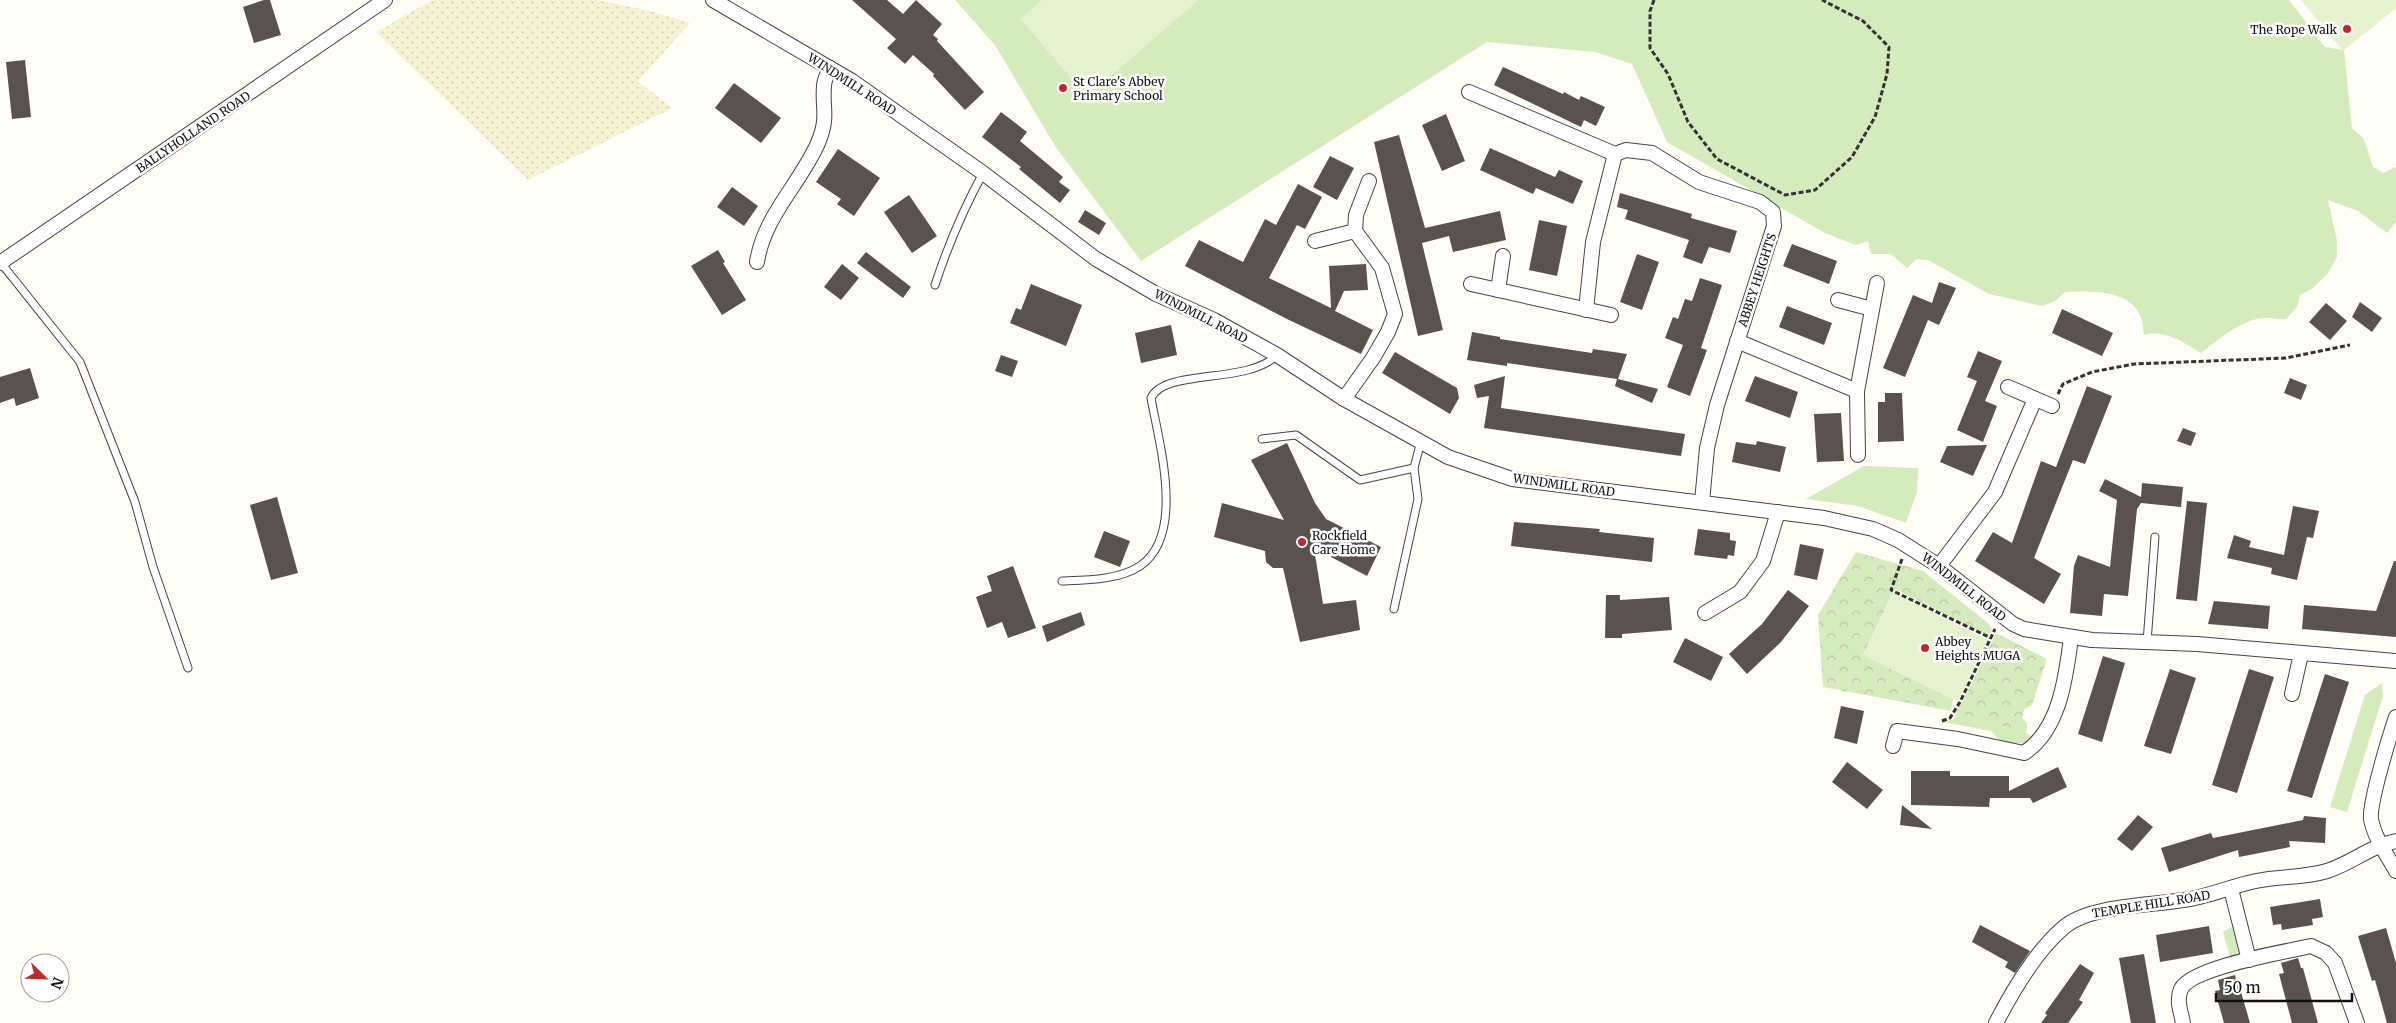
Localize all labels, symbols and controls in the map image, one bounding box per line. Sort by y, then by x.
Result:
place label: The Rope Walk [2250,22,2337,37]
marker: The Rope Walk [2341,23,2353,35]
street label: WINDMILL ROAD [804,49,899,118]
place label: St Clare's Abbey Primary School [1073,74,1165,103]
marker: St Clare's Abbey Primary School [1057,82,1069,94]
street label: BALLYHOLLAND ROAD [133,88,253,176]
street label: ABBEY HEIGHTS [1734,231,1779,330]
street label: WINDMILL ROAD [1151,286,1250,346]
street label: WINDMILL ROAD [1511,470,1616,500]
place label: Rockfield Care Home [1312,528,1375,557]
marker: Rockfield Care Home [1296,536,1308,548]
street label: WINDMILL ROAD [1918,549,2009,625]
place label: Abbey Heights MUGA [1934,634,2021,663]
marker: Abbey Heights MUGA [1919,642,1931,654]
street label: TEMPLE HILL ROAD [2091,887,2211,921]
north arrow [20,953,70,1003]
scale bar [2216,970,2352,1002]
text: N [47,974,67,992]
text: 50 m [2224,978,2261,997]

